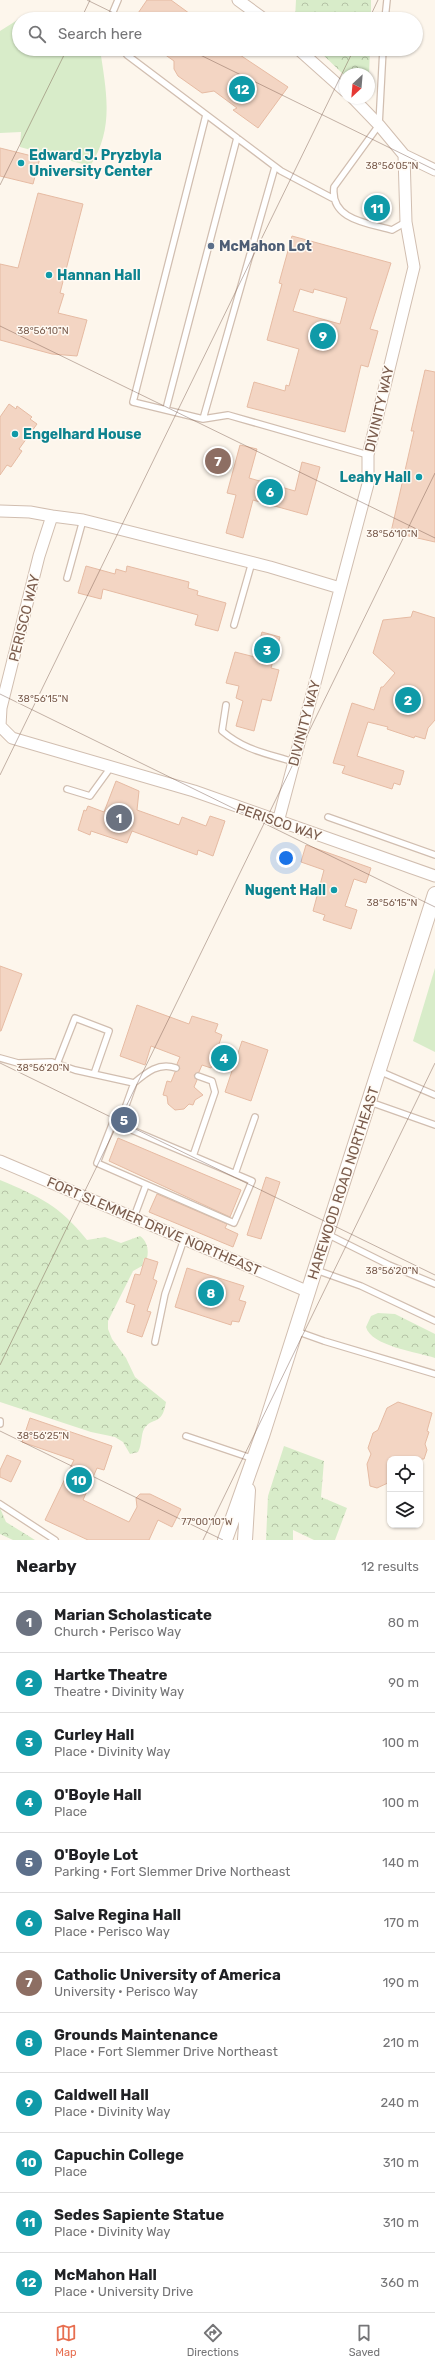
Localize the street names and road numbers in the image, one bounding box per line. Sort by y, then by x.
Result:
street label: DIVINITY WAY [361,364,398,454]
street label: PERISCO WAY [5,573,44,664]
street label: DIVINITY WAY [285,678,324,768]
street label: PERISCO WAY [234,800,324,845]
street label: HAREWOOD ROAD NORTHEAST [304,1085,383,1282]
street label: FORT SLEMMER DRIVE NORTHEAST [44,1174,263,1279]

